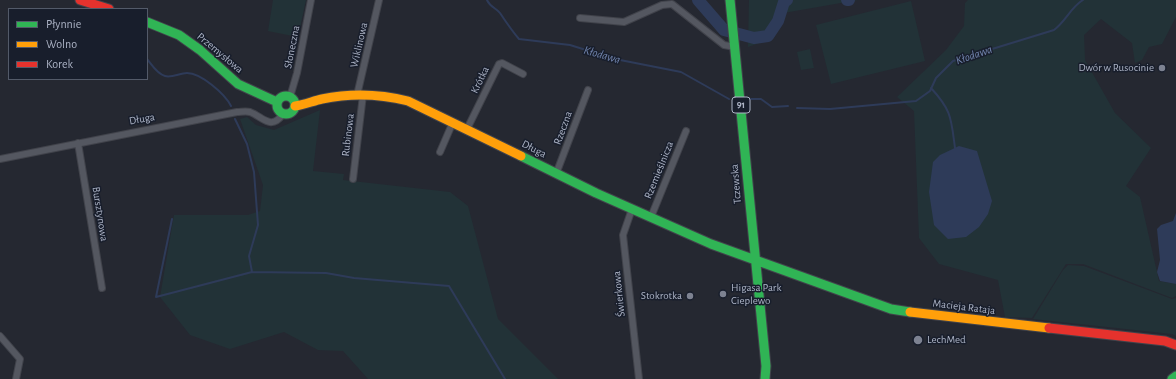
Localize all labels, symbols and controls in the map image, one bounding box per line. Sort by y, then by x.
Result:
legend [8,8,148,80]
text: Płynnie [46,18,81,30]
street label: Wiklinowa [347,21,371,69]
street label: Słoneczna [281,24,303,70]
street label: Przemysłowa [194,30,246,76]
text: Wolno [46,38,77,50]
water label: Kłodawa [954,42,994,68]
water label: Kłodawa [582,43,622,67]
text: Korek [46,58,73,70]
place label: Dwór w Rusocinie [1078,61,1154,75]
marker: Dwór w Rusocinie [1157,63,1167,73]
street label: Krótka [468,64,492,96]
road number: 91 [732,97,750,113]
street label: Rzeczna [551,109,575,147]
street label: Długa [128,110,156,128]
street label: Rubinowa [339,113,357,157]
street label: Długa [519,137,549,161]
street label: Rzemieślnicza [641,139,677,201]
street label: Tczewska [728,164,744,204]
street label: Bursztynowa [89,186,111,242]
street label: Świerkowa [610,270,628,318]
place label: Higasa Park Cieplewo [731,281,781,307]
place label: Stokrotka [641,289,682,303]
marker: Higasa Park Cieplewo [718,289,728,299]
marker: Stokrotka [685,291,695,301]
street label: Macieja Rataja [932,297,996,317]
place label: LechMed [927,333,966,347]
marker: LechMed [912,334,924,346]

